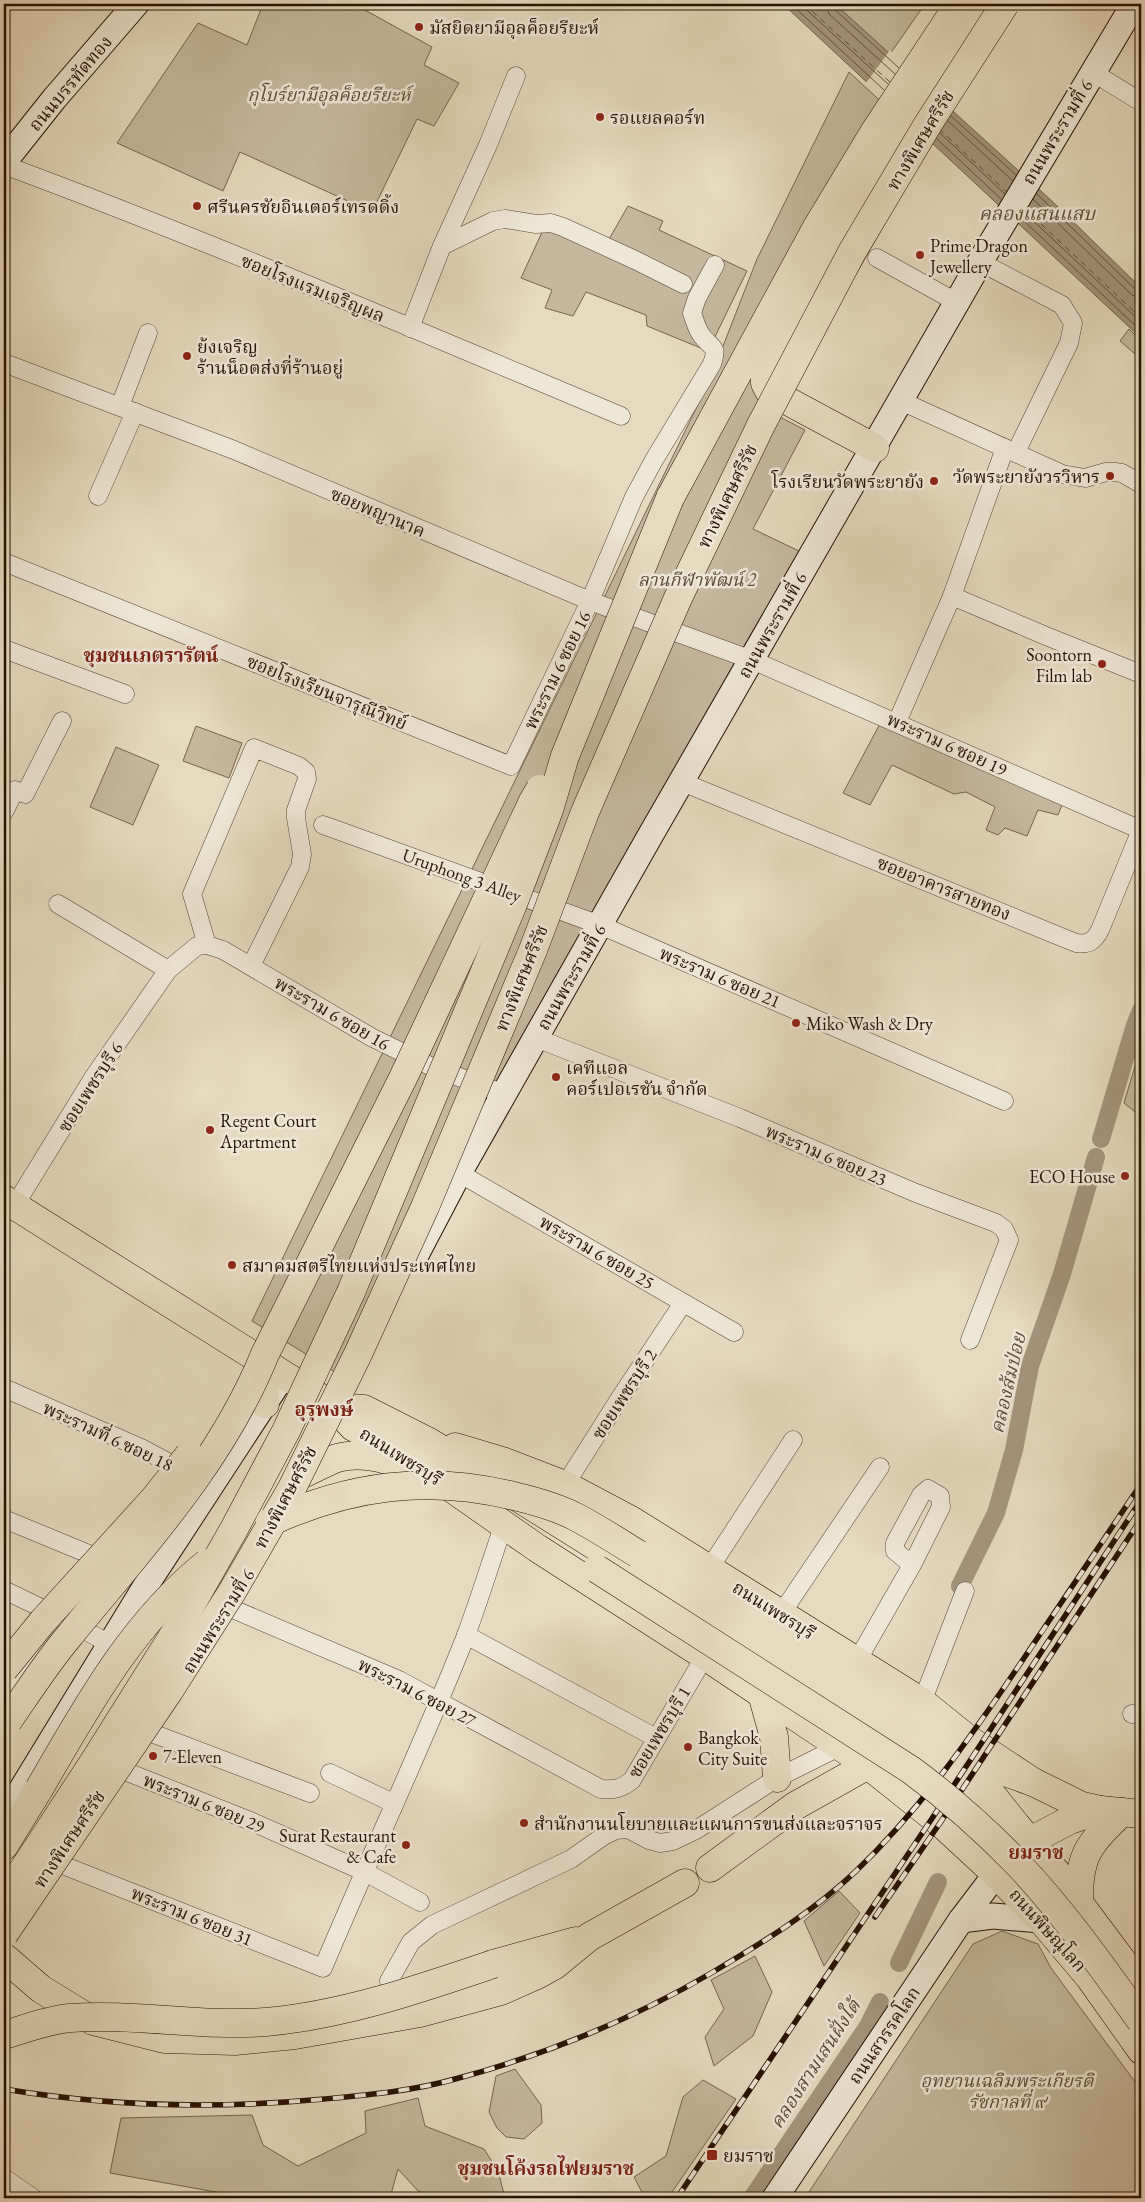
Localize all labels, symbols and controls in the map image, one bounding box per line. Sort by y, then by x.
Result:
place label: มัสยิดยามีอุลค็อยรียะห์ [429,16,599,40]
marker: มัสยิดยามีอุลค็อยรียะห์ [413,21,425,33]
street label: ถนนบรรทัดทอง [23,30,117,136]
street label: ถนนพระรามที่ 6 [1015,74,1098,189]
park label: กุโบร์ยามีอุลค็อยรียะห์ [248,82,415,107]
street label: ทางพิเศษศรีรัช [881,86,959,194]
place label: รอแยลคอร์ท [610,106,705,129]
marker: รอแยลคอร์ท [594,111,606,123]
place label: ศรีนครชัยอินเตอร์เทรดดิ้ง [207,193,399,218]
marker: ศรีนครชัยอินเตอร์เทรดดิ้ง [191,200,203,212]
water label: คลองแสนแสบ [979,201,1096,226]
place label: Prime Dragon Jewellery [928,234,1028,278]
street label: ซอยโรงแรมเจริญผล [238,248,389,327]
marker: Prime Dragon Jewellery [914,249,926,261]
place label: ย้งเจริญ ร้านน็อตส่งที่ร้านอยู่ [197,335,343,379]
marker: ย้งเจริญ ร้านน็อตส่งที่ร้านอยู่ [181,350,193,362]
street label: ทางพิเศษศรีรัช [692,440,762,552]
place label: วัดพระยายังวรวิหาร [953,465,1100,488]
place label: โรงเรียนวัดพระยายัง [771,469,924,493]
marker: วัดพระยายังวรวิหาร [1104,470,1116,482]
marker: โรงเรียนวัดพระยายัง [928,475,940,487]
street label: ซอยพญานาค [327,482,429,542]
street label: ถนนพระรามที่ 6 [731,566,812,682]
park label: ลานกีฬาพัฒน์ 2 [638,568,757,591]
street label: พระราม 6 ซอย 16 [518,607,596,733]
district label: ชุมชนเภตรารัตน์ [83,643,219,668]
place label: Soontorn Film lab [1026,643,1092,687]
street label: ซอยโรงเรียนจารุณีวิทย์ [243,648,411,736]
marker: Soontorn Film lab [1096,658,1108,670]
street label: พระราม 6 ซอย 19 [883,707,1011,781]
street label: Uruphong 3 Alley [399,843,525,907]
street label: ซอยอาคารสายทอง [874,851,1014,925]
street label: ถนนพระรามที่ 6 [530,918,611,1034]
street label: ทางพิเศษศรีรัช [489,921,553,1035]
street label: พระราม 6 ซอย 21 [656,941,784,1013]
street label: พระราม 6 ซอย 16 [270,971,394,1055]
place label: Miko Wash & Dry [806,1012,933,1035]
marker: Miko Wash & Dry [790,1017,802,1029]
street label: ซอยเพชรบุรี 6 [52,1037,129,1137]
place label: เคทีแอล คอร์เปอเรชัน จำกัด [566,1056,708,1100]
marker: เคทีแอล คอร์เปอเรชัน จำกัด [550,1071,562,1083]
place label: Regent Court Apartment [219,1109,317,1153]
street label: พระราม 6 ซอย 23 [762,1119,890,1191]
marker: Regent Court Apartment [204,1124,216,1136]
place label: ECO House [1029,1165,1115,1188]
marker: ECO House [1119,1170,1131,1182]
street label: พระราม 6 ซอย 25 [535,1210,659,1294]
place label: สมาคมสตรีไทยแห่งประเทศไทย [242,1254,476,1277]
marker: สมาคมสตรีไทยแห่งประเทศไทย [226,1259,238,1271]
water label: คลองส้มป่อย [984,1329,1032,1436]
street label: ซอยเพชรบุรี 2 [586,1344,663,1444]
street label: พระรามที่ 6 ซอย 18 [39,1394,177,1476]
district label: อุรุพงษ์ [295,1397,354,1422]
street label: ถนนเพชรบุรี [355,1421,447,1491]
street label: ทางพิเศษศรีรัช [248,1442,322,1552]
street label: ถนนพระรามที่ 6 [175,1563,259,1677]
street label: ถนนเพชรบุรี [728,1575,820,1645]
street label: พระราม 6 ซอย 27 [354,1652,480,1732]
street label: ซอยเพชรบุรี 1 [623,1682,696,1783]
place label: Bangkok City Suite [698,1726,767,1770]
marker: Bangkok City Suite [682,1741,694,1753]
place label: 7-Eleven [163,1745,223,1768]
marker: 7-Eleven [147,1750,159,1762]
street label: พระราม 6 ซอย 29 [140,1768,268,1838]
street label: ทางพิเศษศรีรัช [28,1786,110,1892]
place label: สำนักงานนโยบายและแผนการขนส่งและจราจร [534,1811,883,1835]
marker: สำนักงานนโยบายและแผนการขนส่งและจราจร [518,1817,530,1829]
place label: Surat Restaurant & Cafe [279,1824,396,1868]
marker: Surat Restaurant & Cafe [400,1839,412,1851]
district label: ยมราช [1008,1840,1064,1865]
street label: พระราม 6 ซอย 31 [128,1881,256,1951]
street label: ถนนพิษณุโลก [1003,1883,1093,1977]
street label: ถนนสวรรคโลก [842,1981,925,2088]
water label: คลองสามเสนฝั่งใต้ [762,1991,868,2133]
park label: อุทยานเฉลิมพระเกียรติ รัชกาลที่ ๙ [920,2069,1095,2113]
place label: ยมราช [723,2144,774,2167]
marker: ยมราช [705,2148,719,2162]
district label: ชุมชนโค้งรถไฟยมราช [458,2155,634,2181]

